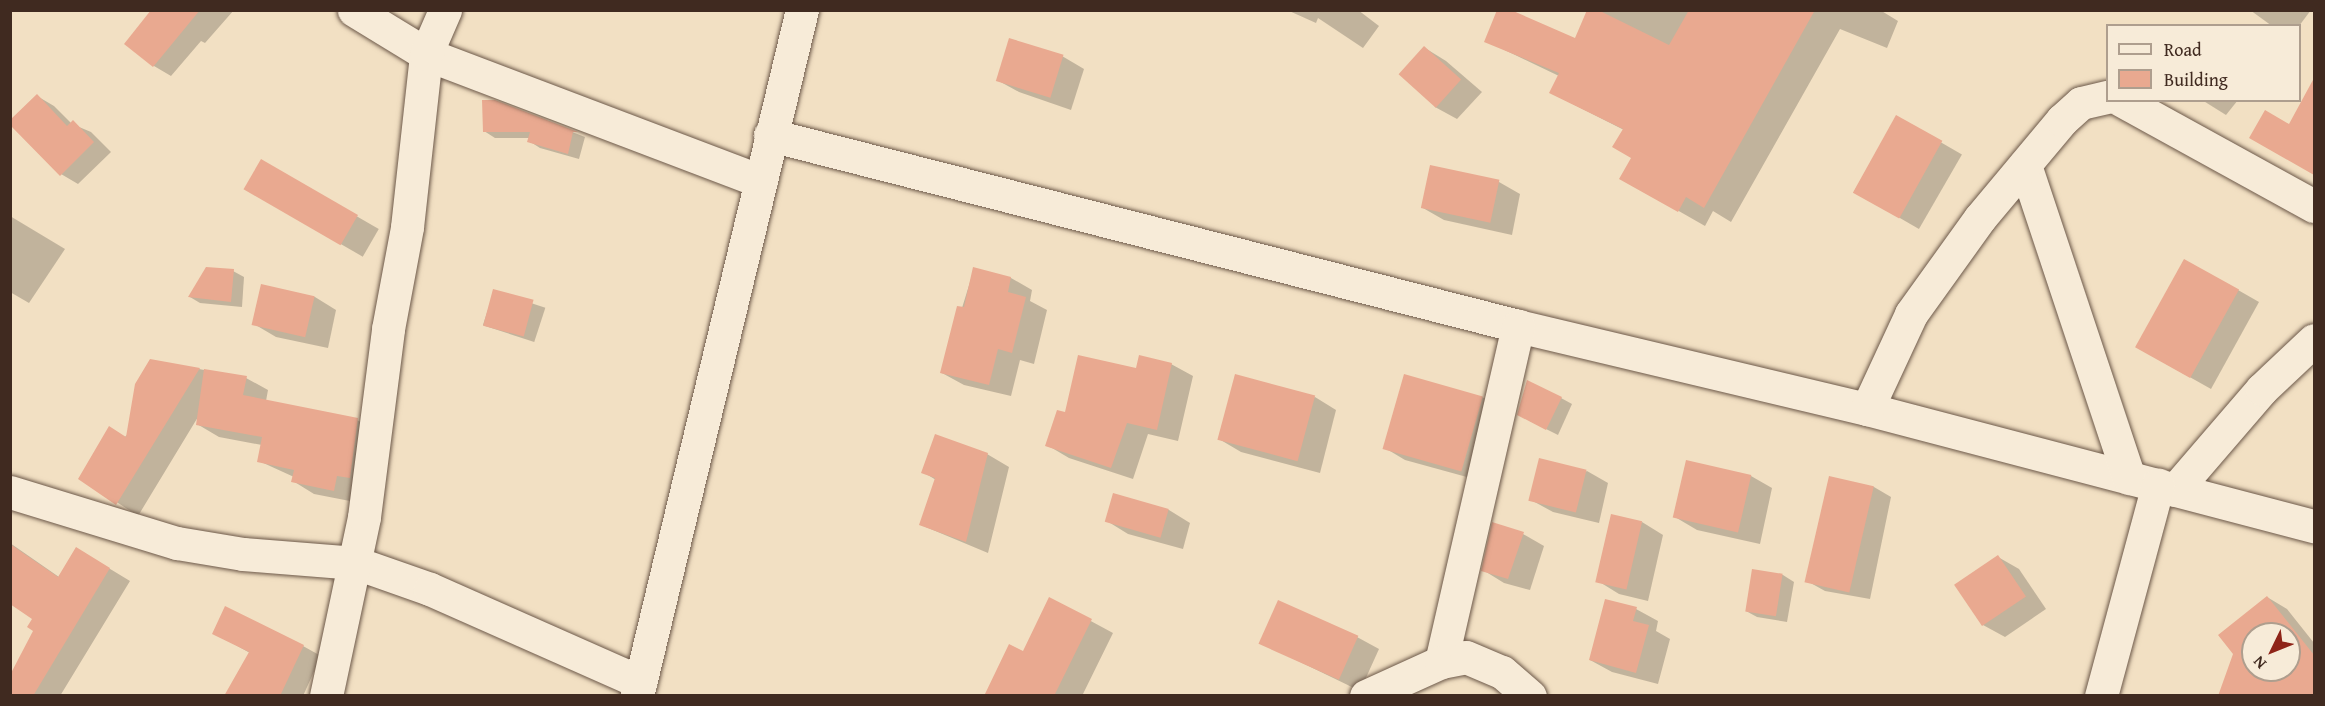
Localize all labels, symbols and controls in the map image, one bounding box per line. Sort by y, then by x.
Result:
legend [2106,24,2301,102]
text: Road [2164,36,2202,63]
text: Building [2164,66,2228,93]
north arrow [2241,622,2301,682]
text: N [2247,651,2272,675]

